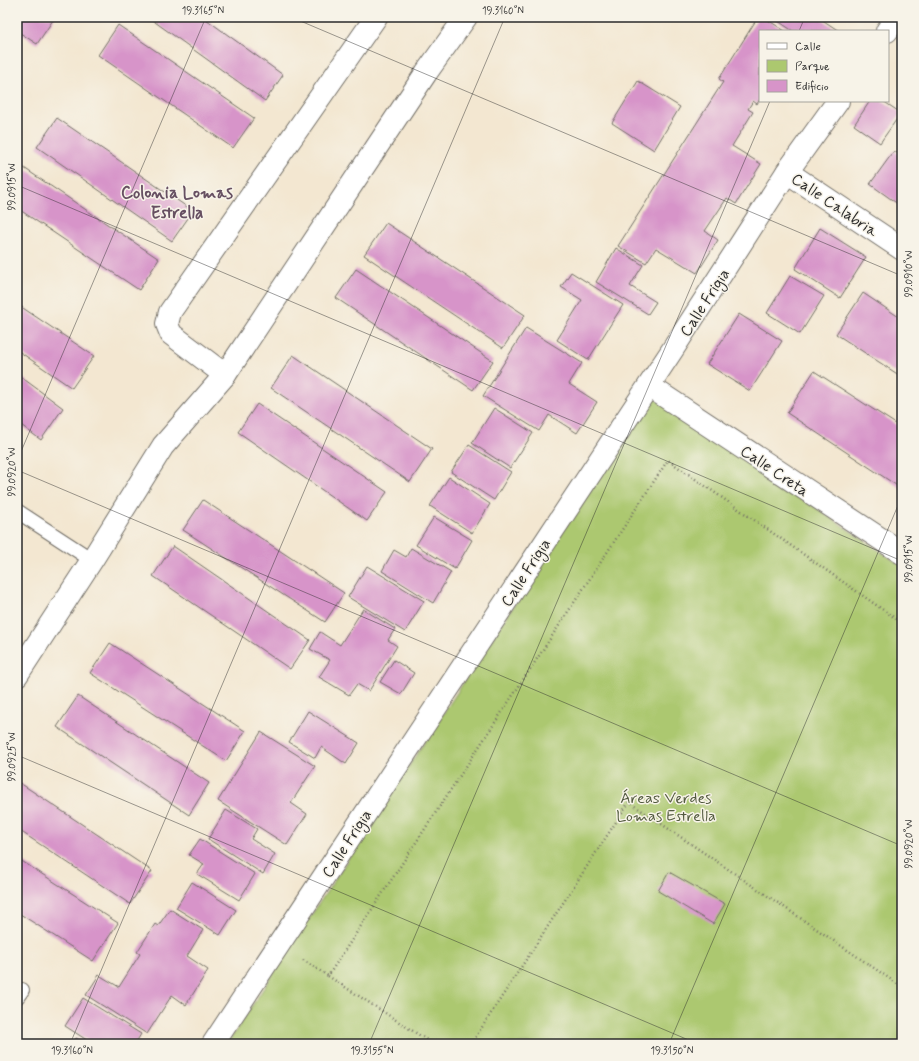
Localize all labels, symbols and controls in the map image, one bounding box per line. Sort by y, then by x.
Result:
text: 19.3165°N [182,4,225,18]
text: 19.3160°N [482,4,524,18]
legend [759,30,889,102]
text: Calle [795,39,821,55]
text: Parque [795,59,830,75]
text: Edificio [795,79,829,95]
text: 99.0915°W [5,163,19,211]
street label: Calle Calabria [787,169,882,242]
district label: Colonia Lomas Estrella [121,182,233,224]
text: 99.0910°W [902,251,916,297]
street label: Calle Frigia [675,265,736,341]
street label: Calle Creta [736,441,812,502]
text: 99.0920°W [5,448,19,496]
street label: Calle Frigia [496,535,557,611]
text: 99.0915°W [902,535,916,583]
text: 99.0925°W [5,732,19,782]
park label: Áreas Verdes Lomas Estrella [616,788,716,827]
street label: Calle Frigia [317,806,378,882]
text: 99.0920°W [902,820,916,868]
text: 19.3160°N [51,1044,93,1058]
text: 19.3155°N [350,1044,394,1058]
text: 19.3150°N [651,1044,694,1058]

